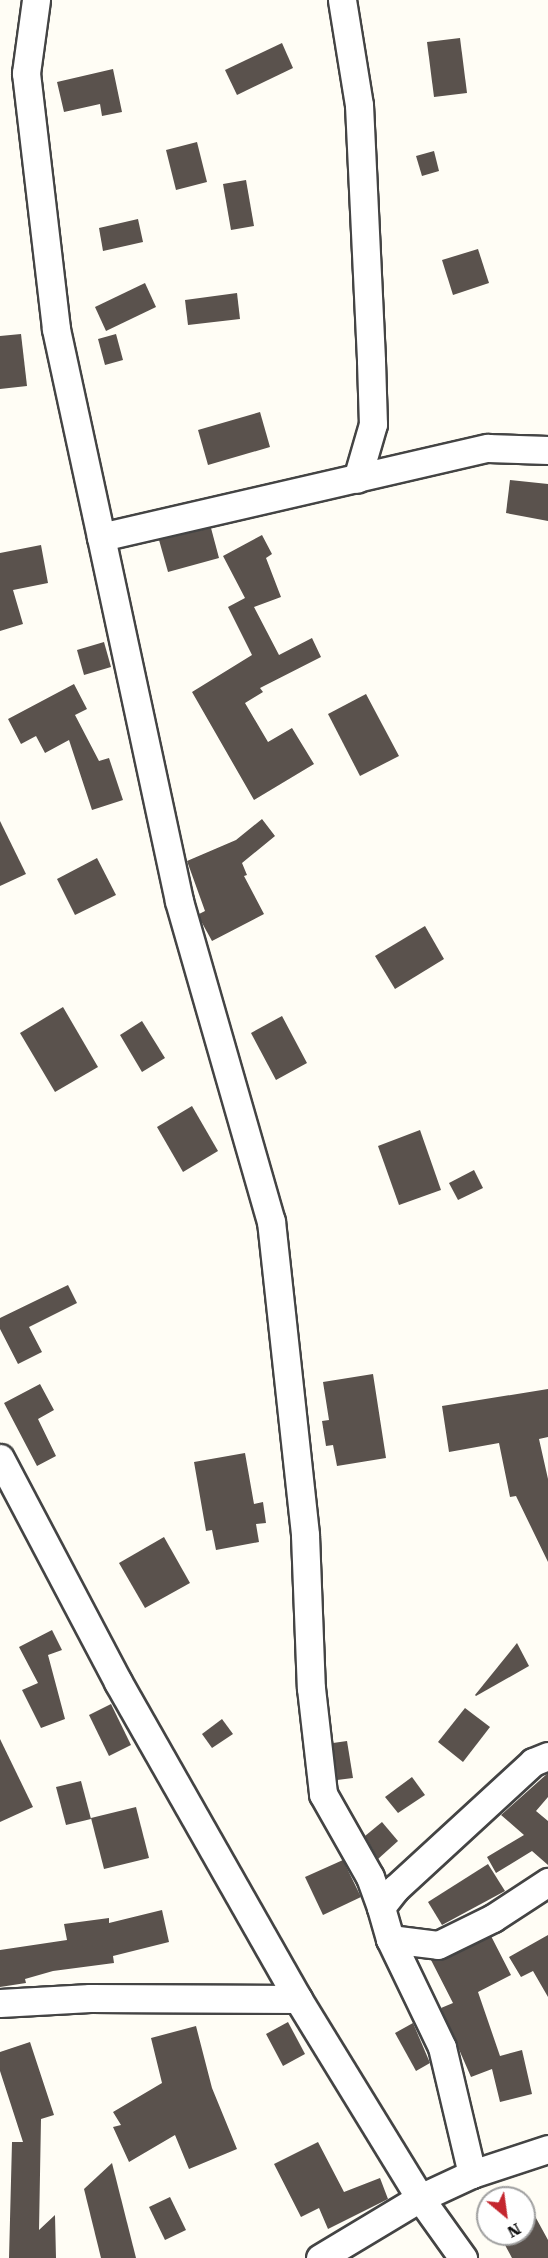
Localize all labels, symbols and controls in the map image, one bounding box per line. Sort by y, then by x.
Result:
north arrow [476,2186,536,2246]
text: N [504,2219,524,2242]

